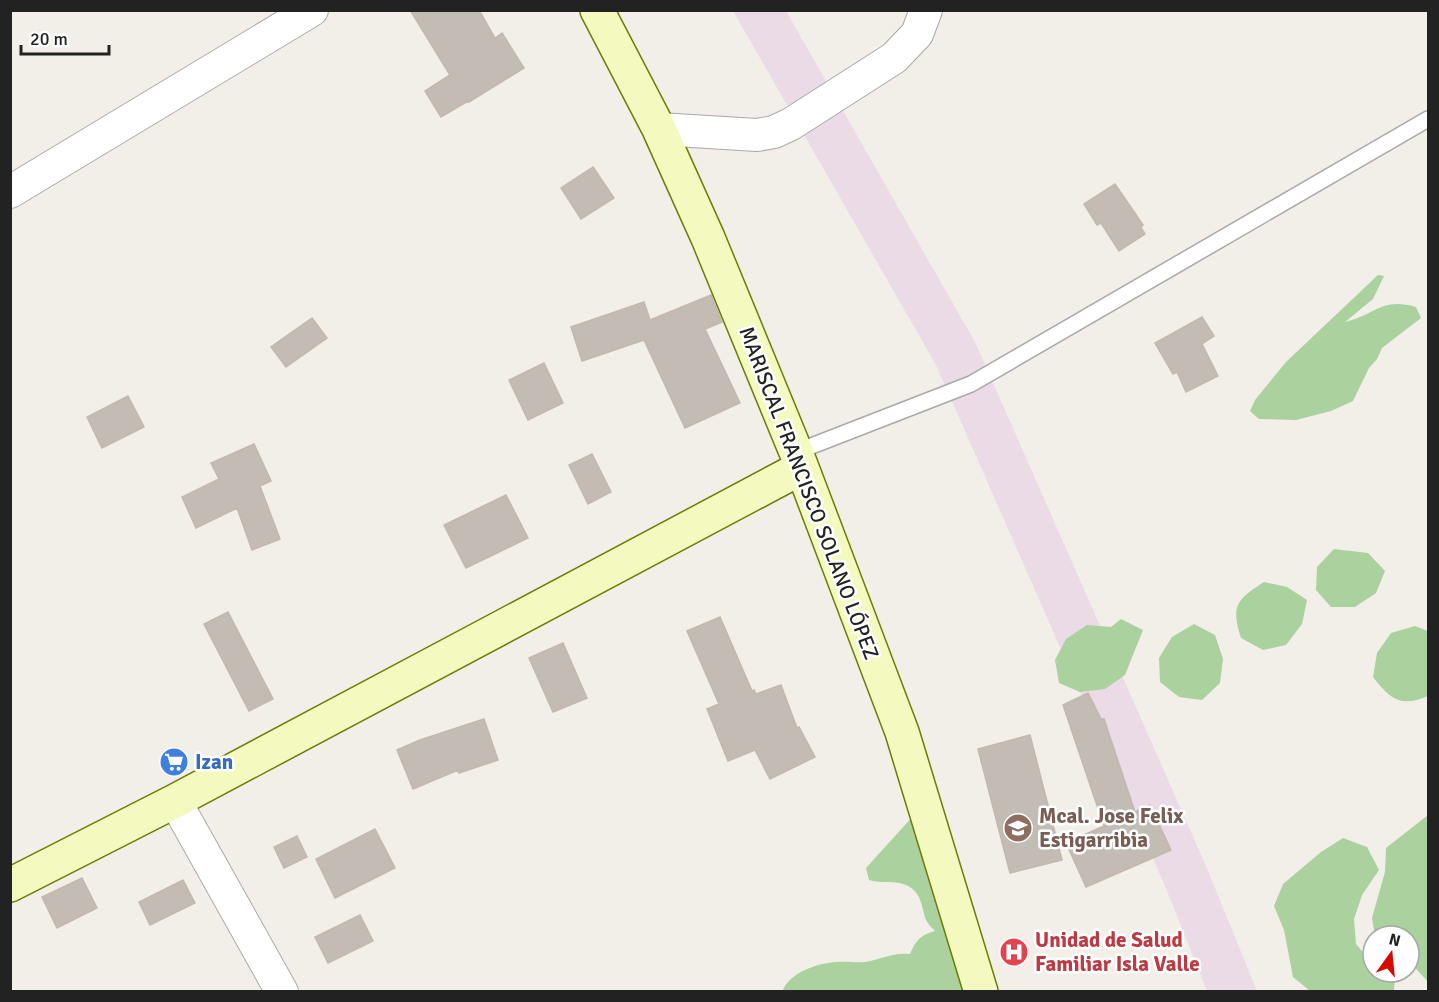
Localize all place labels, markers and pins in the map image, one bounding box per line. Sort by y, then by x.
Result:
supermarket icon: Izan [158,746,190,778]
place label: Izan [195,749,233,775]
place label: Mcal. Jose Felix Estigarribia [1039,803,1184,853]
school or university icon: Mcal. Jose Felix Estigarribia [1002,812,1034,844]
place label: Unidad de Salud Familiar Isla Valle [1035,927,1200,977]
hospital icon: Unidad de Salud Familiar Isla Valle [998,936,1030,968]

